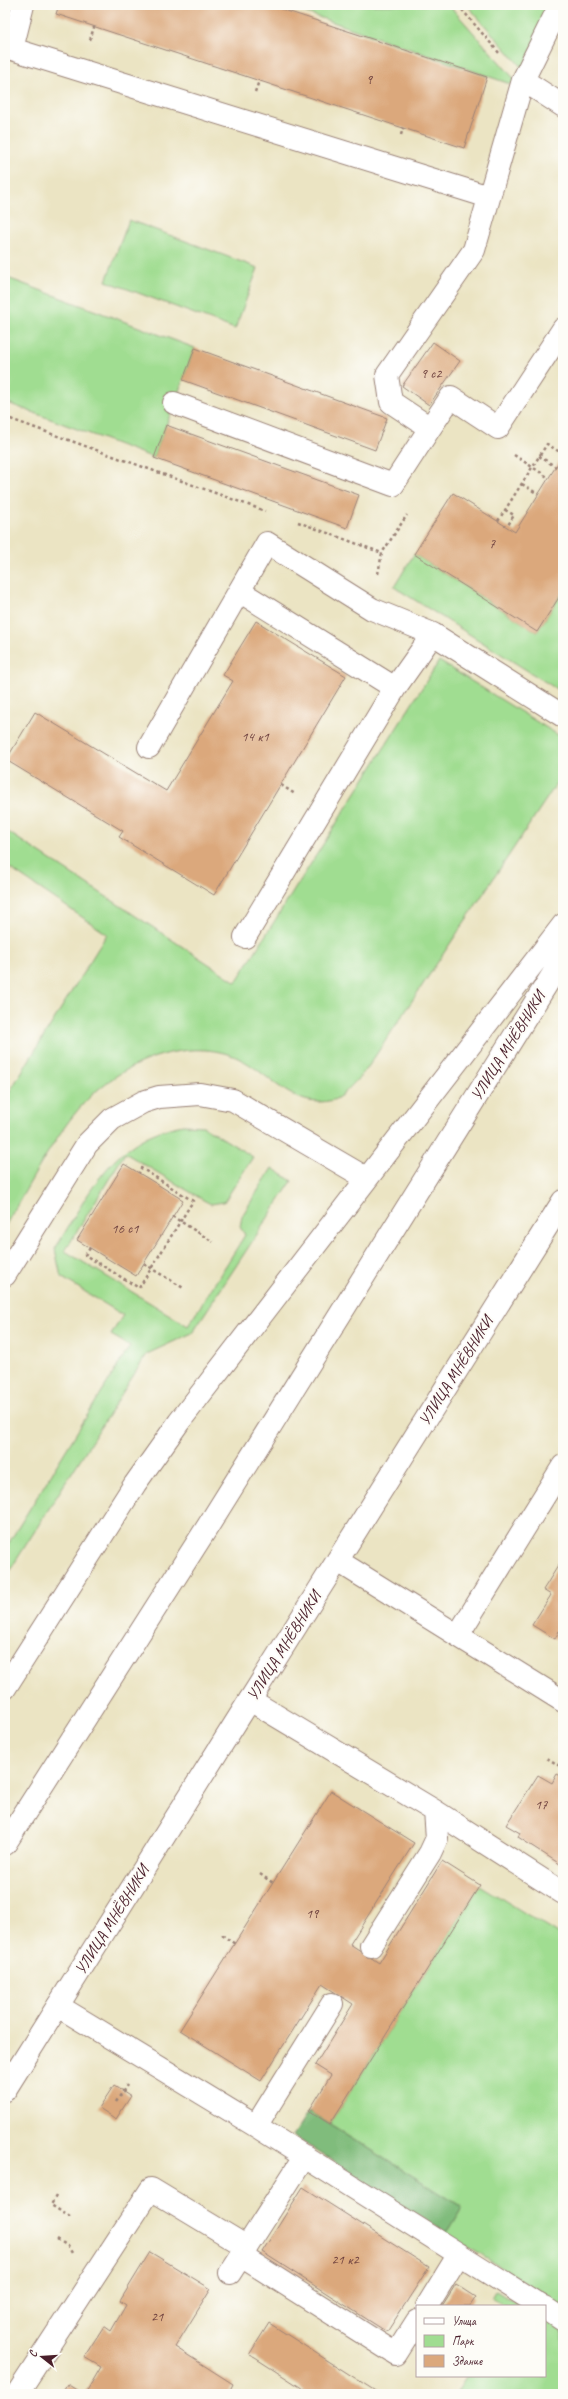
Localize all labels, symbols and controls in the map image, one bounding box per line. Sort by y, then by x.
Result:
house number: 9 [366,71,374,88]
house number: 9 с2 [421,365,443,382]
house number: 7 [489,535,496,552]
house number: 14 к1 [241,728,269,745]
street label: УЛИЦА МНЁВНИКИ [467,985,551,1104]
house number: 16 с1 [111,1220,139,1237]
street label: УЛИЦА МНЁВНИКИ [415,1310,499,1429]
street label: УЛИЦА МНЁВНИКИ [243,1585,327,1704]
house number: 17 [535,1796,548,1813]
street label: УЛИЦА МНЁВНИКИ [71,1859,155,1978]
house number: 19 [306,1905,320,1922]
house number: 21 к2 [331,2251,360,2268]
legend [416,2305,546,2377]
house number: 21 [151,2308,164,2325]
text: Улица [452,2313,477,2329]
text: Парк [452,2333,475,2349]
north arrow [22,2337,62,2377]
text: С [25,2348,40,2359]
text: Здание [452,2353,483,2369]

